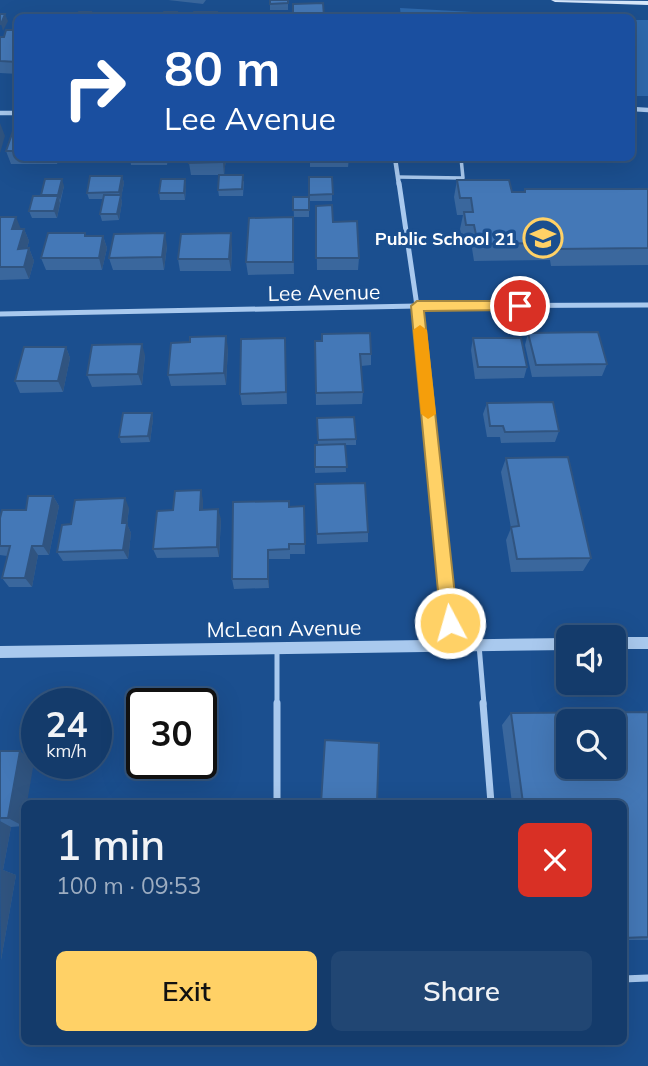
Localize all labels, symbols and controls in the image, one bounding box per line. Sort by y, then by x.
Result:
text: 80 m [164,37,280,98]
icon: right [49,42,140,133]
text: Lee Avenue [164,98,336,138]
school or university icon: Public School 21 [522,217,564,259]
place label: Public School 21 [375,227,516,250]
pin [490,276,550,336]
street label: Lee Avenue [267,278,381,306]
icon: arrive [501,287,539,325]
position arrow [413,586,487,660]
street label: McLean Avenue [206,614,362,642]
map controls [556,625,626,779]
button: sound [556,625,626,695]
speed limit sign: 30 [126,688,217,779]
text: 24 [45,702,88,746]
button: search [556,709,626,779]
text: km/h [46,739,87,762]
text: 1 min [56,818,165,871]
button: close [518,823,592,897]
text: 100 m · 09:53 [56,871,201,900]
button: Exit [56,951,317,1031]
button: Share [331,951,592,1031]

